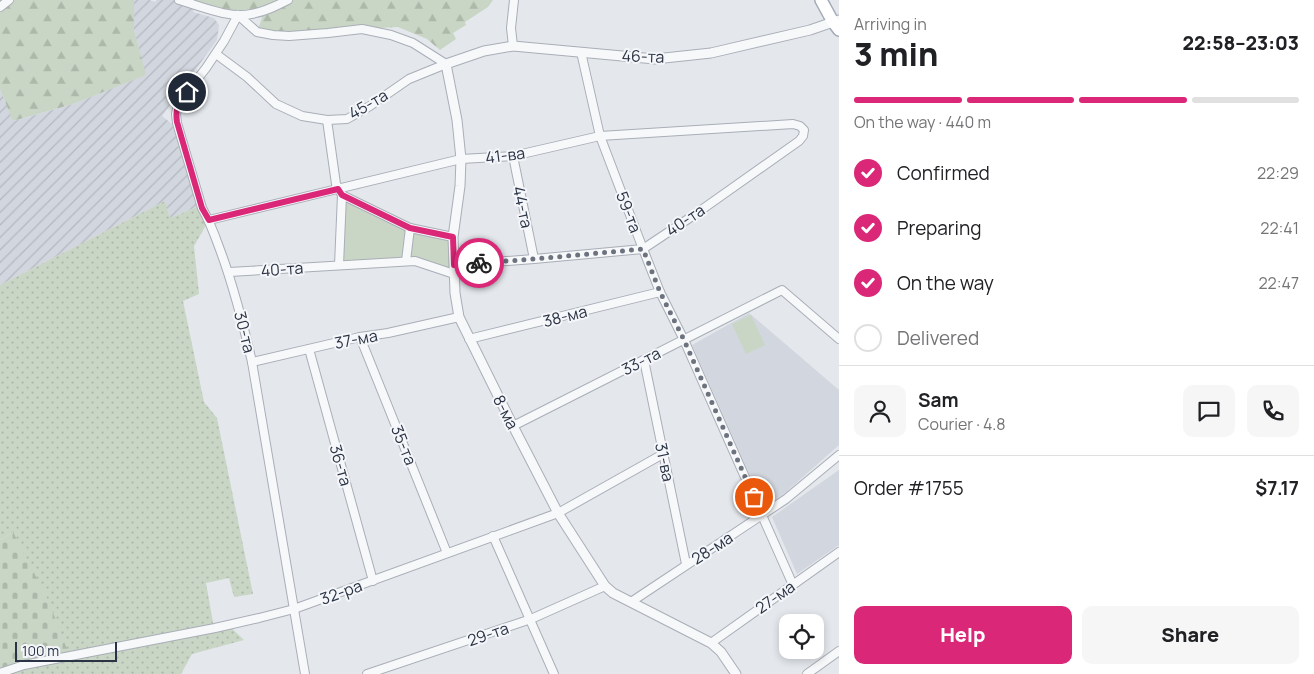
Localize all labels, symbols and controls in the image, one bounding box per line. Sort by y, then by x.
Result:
text: Arriving in [854,13,927,35]
text: 22:58–23:03 [1182,30,1299,56]
text: 3 min [854,32,938,76]
street label: 46-та [621,44,665,68]
pin [166,71,208,113]
icon: home [173,78,201,106]
street label: 45-та [344,84,392,124]
text: On the way · 440 m [854,111,991,133]
street label: 41-ва [484,142,526,168]
icon: check [854,159,882,187]
text: Confirmed [897,160,990,186]
text: 22:29 [1257,162,1299,184]
street label: 44-та [508,184,538,230]
street label: 59-та [611,188,647,236]
street label: 40-та [661,199,709,241]
icon: check [854,214,882,242]
text: Preparing [897,215,982,241]
text: 22:41 [1260,217,1299,239]
courier [454,238,504,288]
icon: bike [465,249,493,277]
street label: 40-та [260,257,304,281]
icon: check [854,269,882,297]
text: On the way [897,270,994,296]
text: 22:47 [1259,272,1299,294]
street label: 38-ма [541,300,589,332]
street label: 30-та [229,309,261,355]
street label: 37-ма [333,324,379,354]
text: Delivered [897,325,979,351]
street label: 33-та [618,342,664,380]
button: person [854,385,906,437]
button: chat [1183,385,1235,437]
button: phone [1247,385,1299,437]
text: Sam [918,387,959,413]
street label: 8-ма [488,391,524,433]
text: Courier · 4.8 [918,413,1006,435]
street label: 35-та [386,422,422,468]
street label: 31-ва [650,441,680,483]
street label: 36-та [325,442,357,488]
text: Order #1755 [854,475,964,501]
text: $7.17 [1255,475,1299,501]
pin [733,476,775,518]
icon: bag [740,483,768,511]
street label: 28-ма [687,526,737,570]
street label: 32-ра [317,574,365,610]
street label: 27-ма [751,575,799,619]
button: Help [854,606,1072,664]
button: Share [1082,606,1299,664]
map controls [779,614,824,659]
button: locate [779,614,824,659]
street label: 29-та [464,617,512,651]
scale bar [15,639,118,662]
text: 100 m [22,641,59,660]

